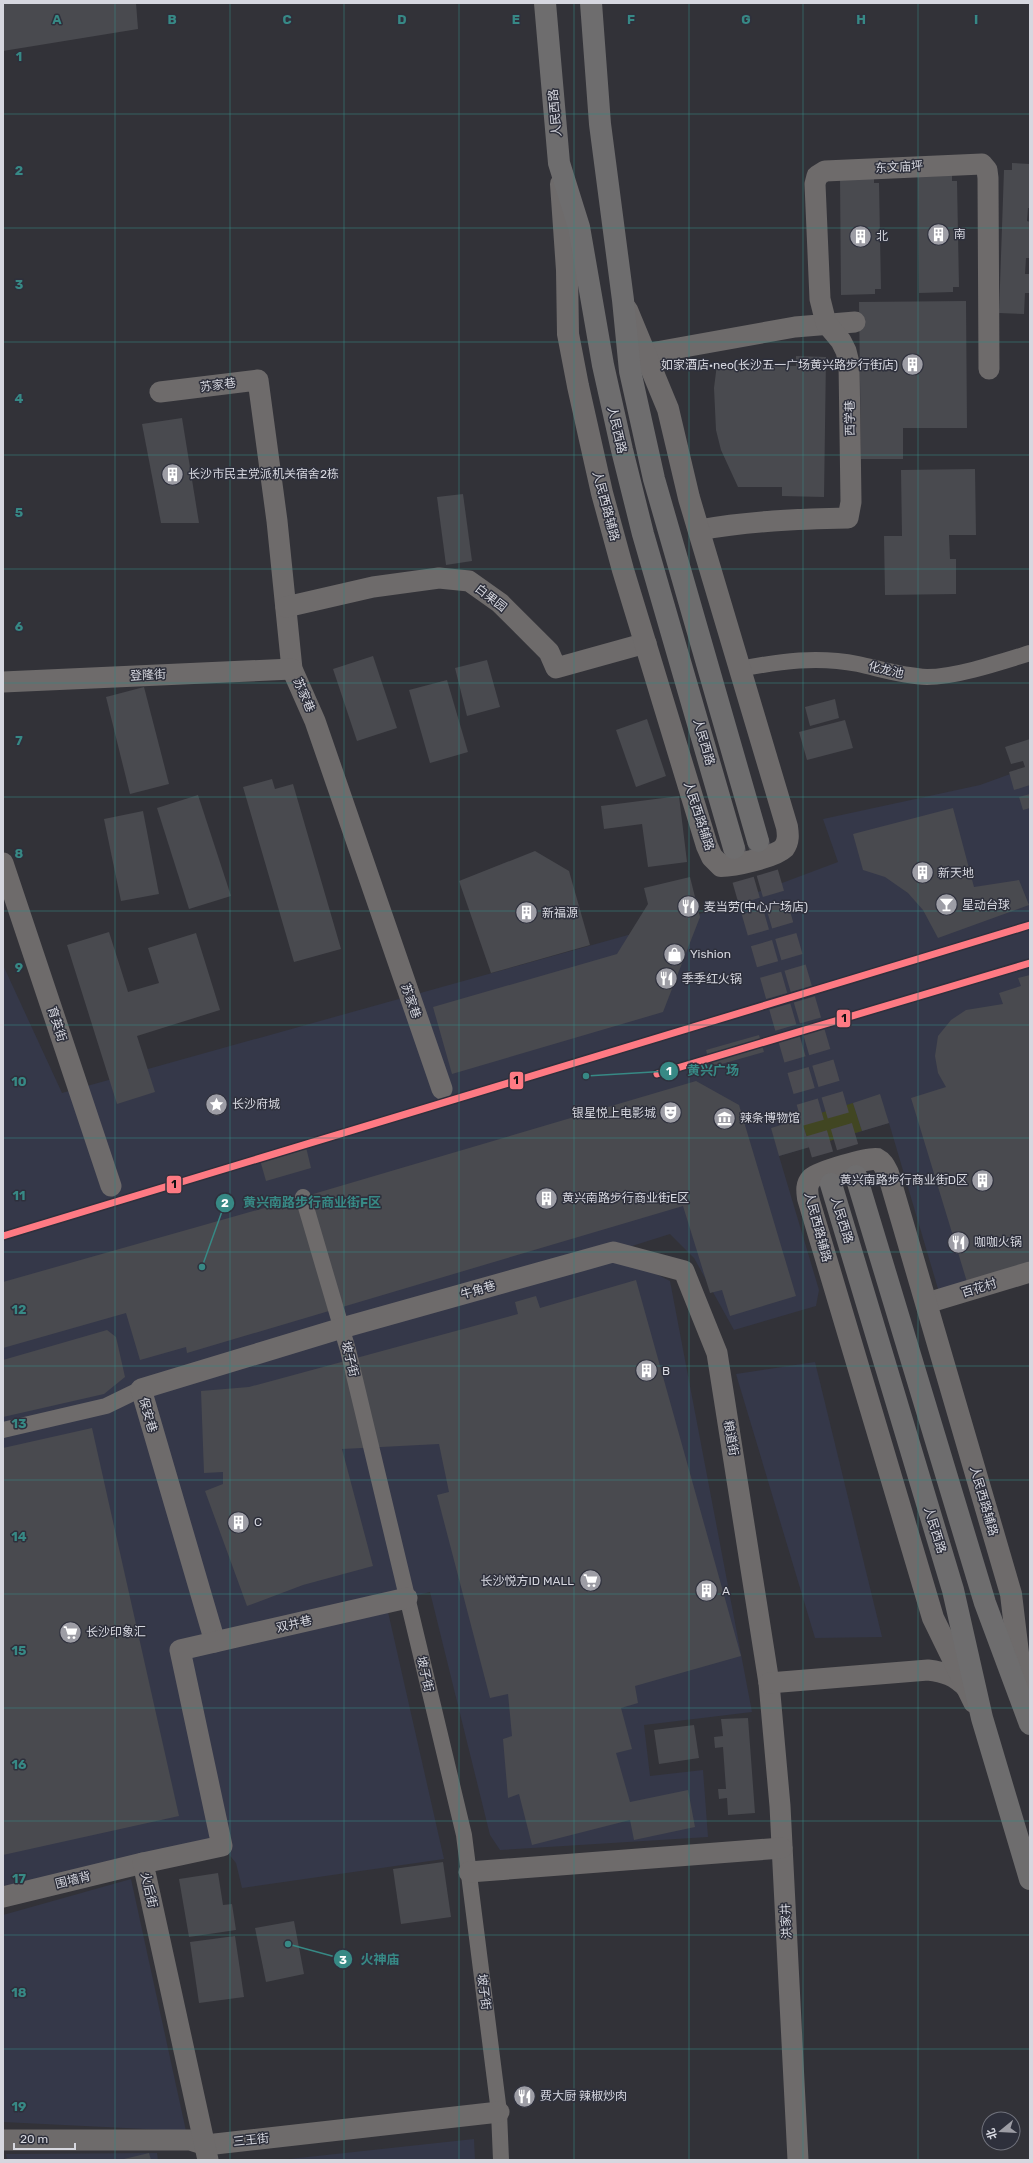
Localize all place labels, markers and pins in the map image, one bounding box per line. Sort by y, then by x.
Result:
building icon: 南 [925,221,951,247]
building icon: 北 [847,223,873,249]
place label: 南 [954,227,966,241]
place label: 北 [876,229,888,243]
building icon: 如家酒店·neo(长沙五一广场黄兴路步行街店) [900,352,926,378]
place label: 如家酒店·neo(长沙五一广场黄兴路步行街店) [661,358,898,372]
building icon: 长沙市民主党派机关宿舍2栋 [159,461,185,487]
place label: 长沙市民主党派机关宿舍2栋 [188,467,339,481]
building icon: 新天地 [909,860,935,886]
place label: 新天地 [938,866,974,880]
bar icon: 星动台球 [934,892,960,918]
restaurant icon: 麦当劳(中心广场店) [676,894,702,920]
place label: 星动台球 [962,898,1010,912]
building icon: 新福源 [513,900,539,926]
place label: 麦当劳(中心广场店) [704,900,808,914]
place label: 新福源 [542,906,578,920]
shop icon: Yishion [661,941,687,967]
place label: Yishion [690,947,731,961]
restaurant icon: 季季红火锅 [653,966,679,992]
place label: 季季红火锅 [682,972,742,986]
callout: 黄兴广场 [659,1058,747,1083]
place icon: 长沙府城 [204,1091,230,1117]
place label: 长沙府城 [232,1097,280,1111]
theatre icon: 银星悦上电影城 [658,1100,684,1126]
museum icon: 辣条博物馆 [711,1105,737,1131]
place label: 银星悦上电影城 [572,1106,656,1120]
place label: 辣条博物馆 [740,1111,800,1125]
building icon: 黄兴南路步行商业街D区 [970,1167,996,1193]
place label: 黄兴南路步行商业街D区 [840,1173,968,1187]
building icon: 黄兴南路步行商业街E区 [534,1185,560,1211]
callout: 黄兴南路步行商业街F区 [215,1190,389,1215]
place label: 黄兴南路步行商业街E区 [562,1191,689,1205]
restaurant icon: 咖咖火锅 [946,1229,972,1255]
place label: 咖咖火锅 [974,1235,1022,1249]
building icon: B [633,1358,659,1384]
place label: B [662,1364,670,1378]
building icon: C [225,1509,251,1535]
place label: C [254,1515,262,1529]
supermarket icon: 长沙悦方ID MALL [577,1568,603,1594]
place label: 长沙悦方ID MALL [480,1574,574,1588]
building icon: A [694,1578,720,1604]
place label: A [722,1584,730,1598]
supermarket icon: 长沙印象汇 [57,1619,83,1645]
place label: 长沙印象汇 [86,1625,146,1639]
callout: 火神庙 [333,1947,408,1972]
restaurant icon: 费大厨 辣椒炒肉 [511,2083,537,2109]
place label: 费大厨 辣椒炒肉 [540,2089,627,2103]

